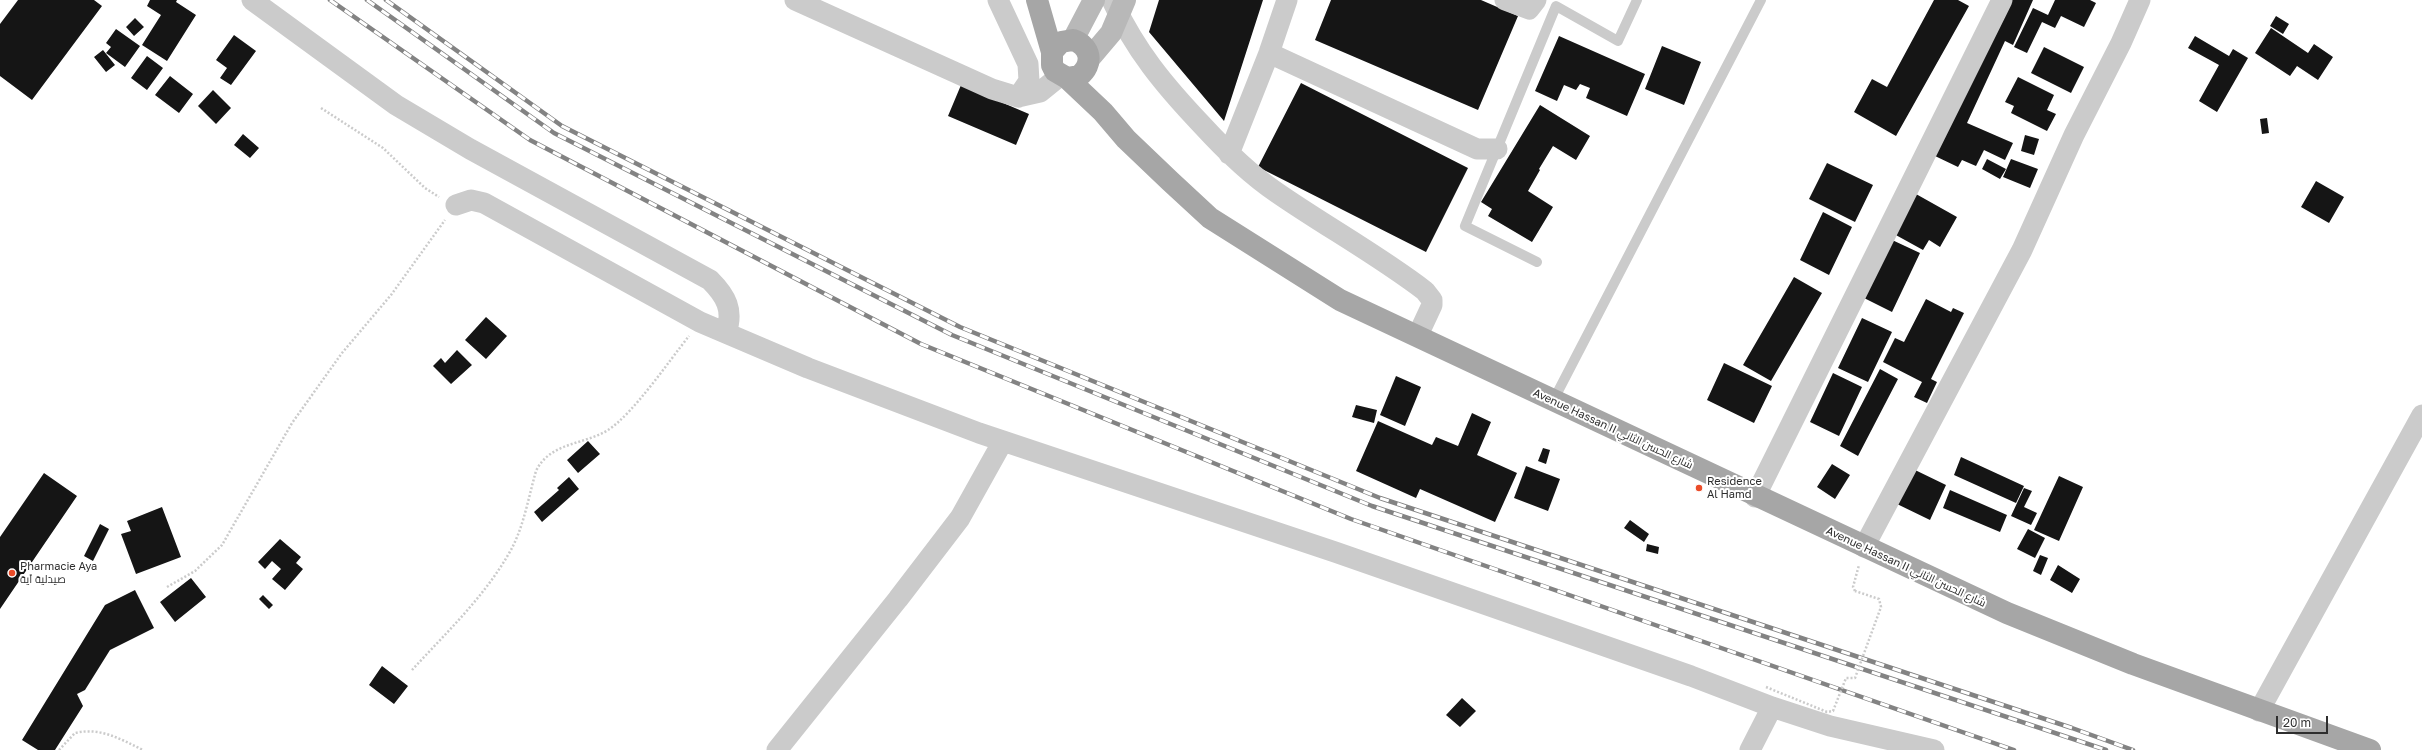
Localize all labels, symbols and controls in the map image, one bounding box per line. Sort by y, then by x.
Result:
street label: Avenue Hassan II شارع الحسن الثاني [1531,386,1695,472]
place label: Residence Al Hamd [1707,475,1762,501]
marker: Residence Al Hamd [1694,483,1704,493]
street label: Avenue Hassan II شارع الحسن الثاني [1824,524,1988,610]
place label: Pharmacie Aya صيدلية اًية [20,560,97,586]
marker: Pharmacie Aya صيدلية اًية [7,568,17,578]
scale bar [2278,708,2330,734]
text: 20 m [2283,715,2311,730]

